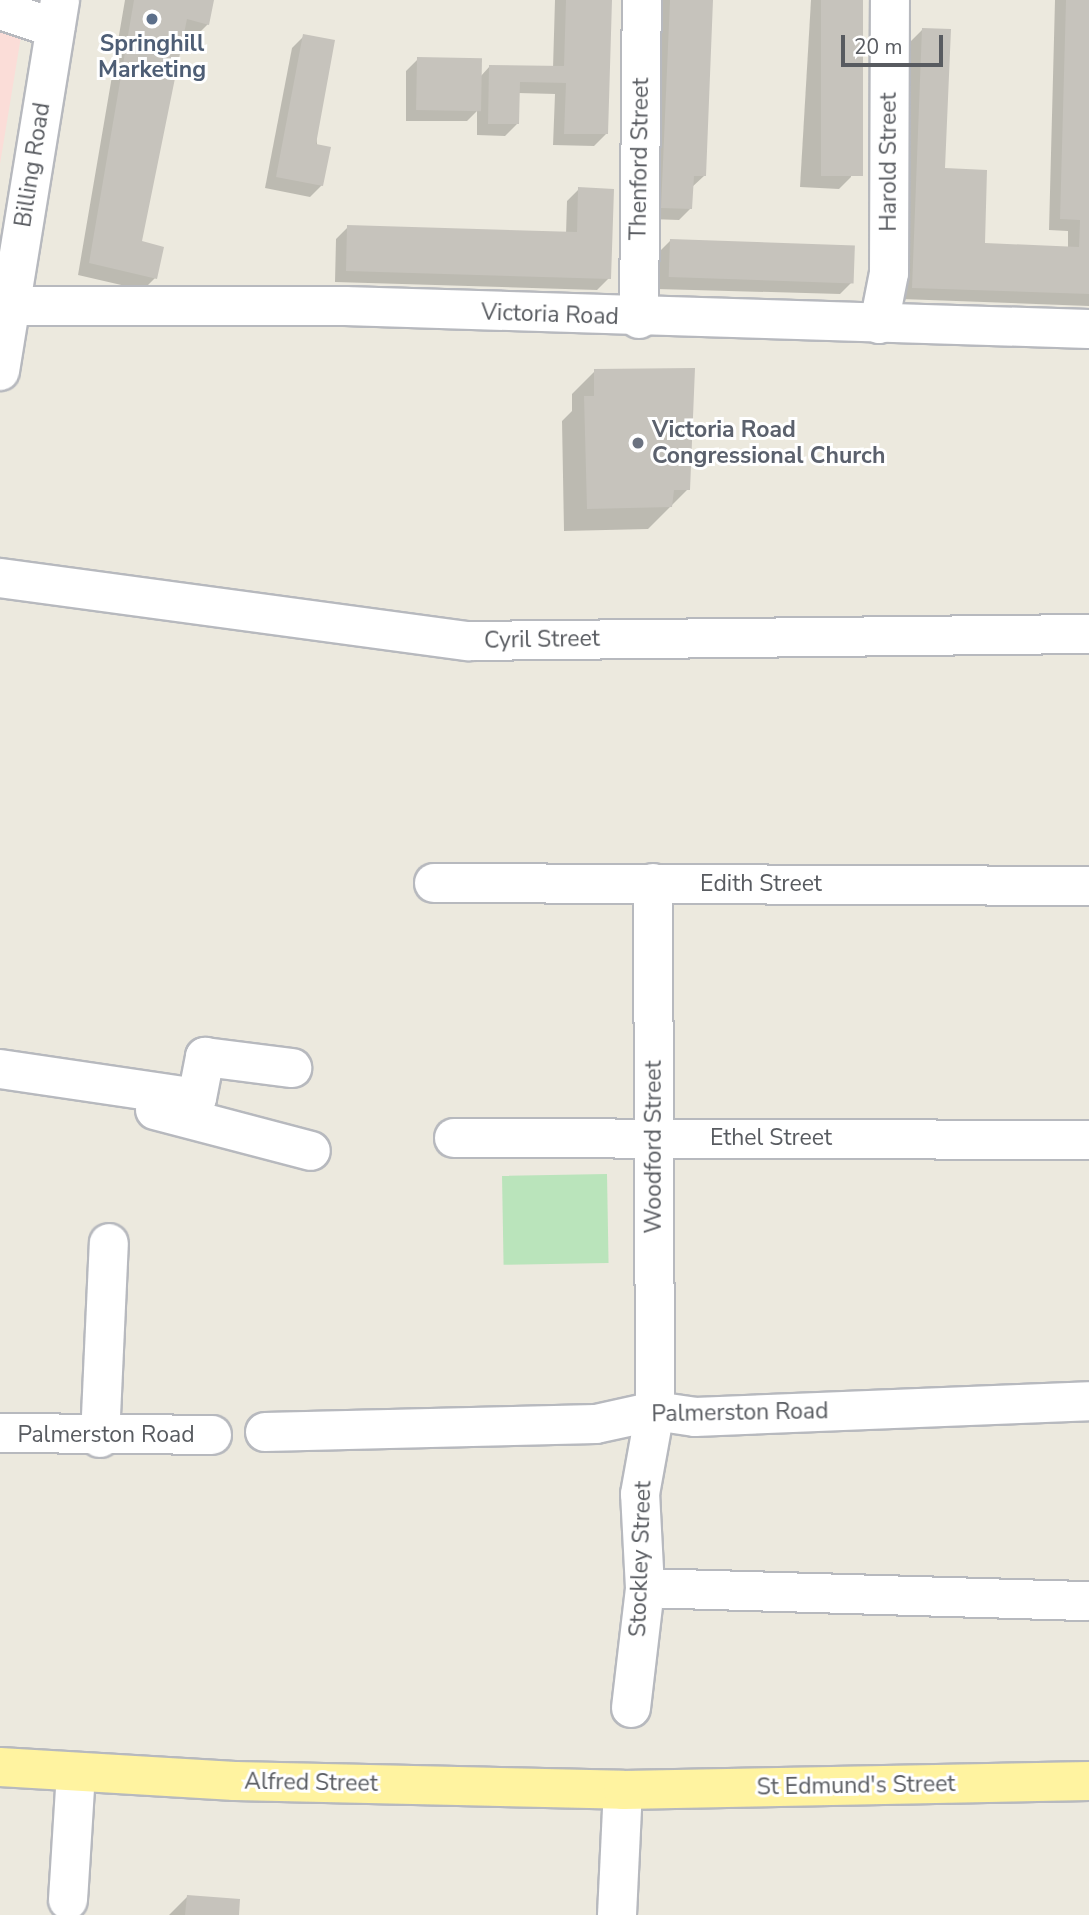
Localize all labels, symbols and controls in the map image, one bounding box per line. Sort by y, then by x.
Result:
marker: Springhill Marketing [144,11,160,27]
scale bar [844,21,946,65]
place label: Springhill Marketing [98,30,206,84]
text: 20 m [854,33,903,61]
street label: Thenford Street [625,78,655,240]
street label: Harold Street [875,92,903,232]
street label: Billing Road [10,101,56,229]
street label: Victoria Road [481,299,619,331]
place label: Victoria Road Congressional Church [652,416,885,470]
marker: Victoria Road Congressional Church [630,435,646,451]
street label: Cyril Street [484,625,600,655]
street label: Edith Street [700,870,822,898]
street label: Woodford Street [640,1060,668,1234]
street label: Ethel Street [710,1124,832,1152]
street label: Palmerston Road [651,1398,829,1428]
street label: Palmerston Road [17,1421,195,1449]
street label: Stockley Street [624,1480,658,1638]
street label: Alfred Street [244,1768,378,1798]
street label: St Edmund's Street [756,1770,956,1802]

